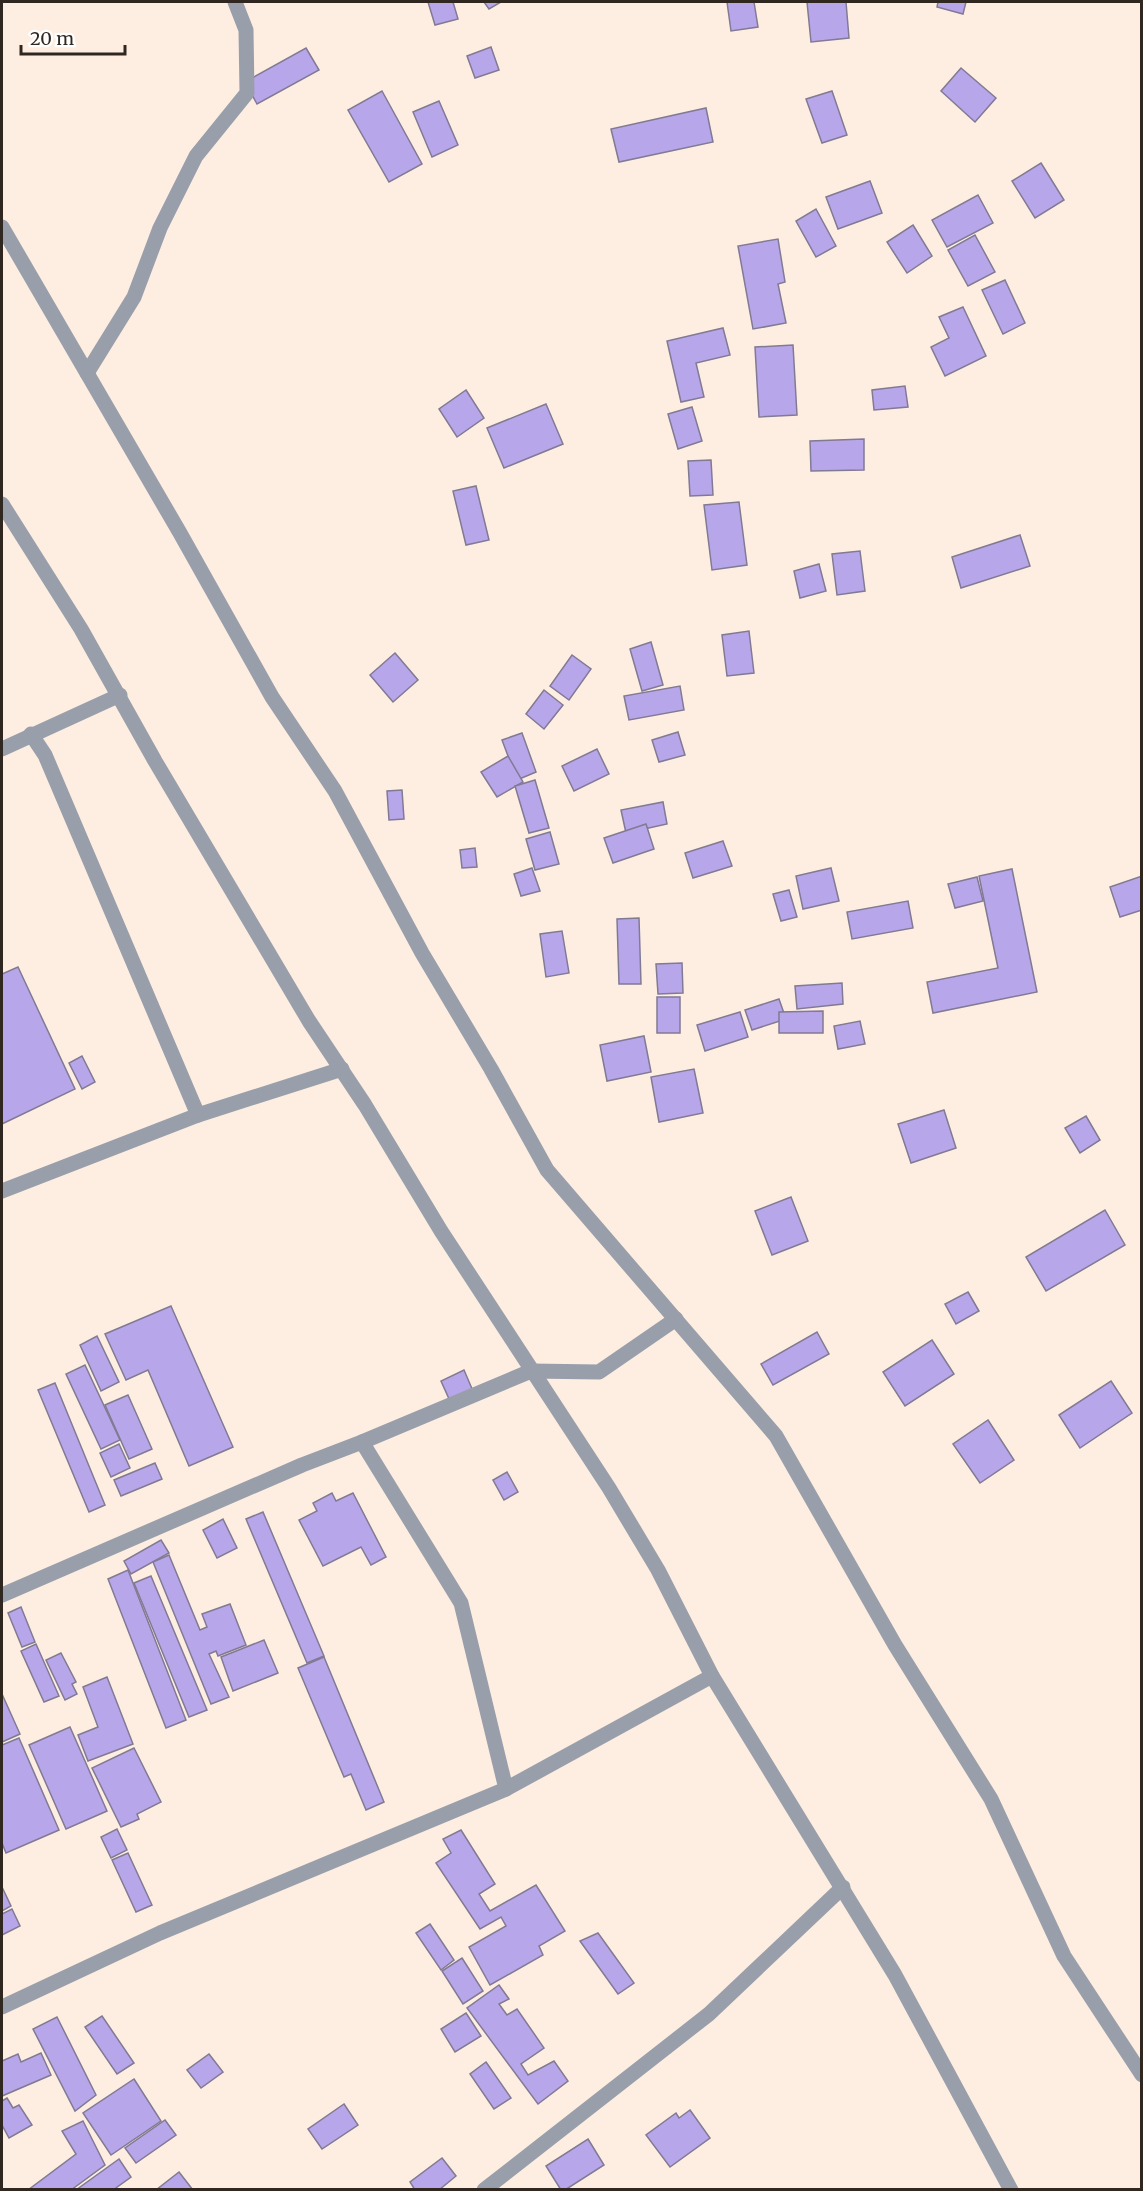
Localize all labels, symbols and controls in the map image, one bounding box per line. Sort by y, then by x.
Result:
scale bar [21,18,124,56]
text: 20 m [30,27,74,50]

